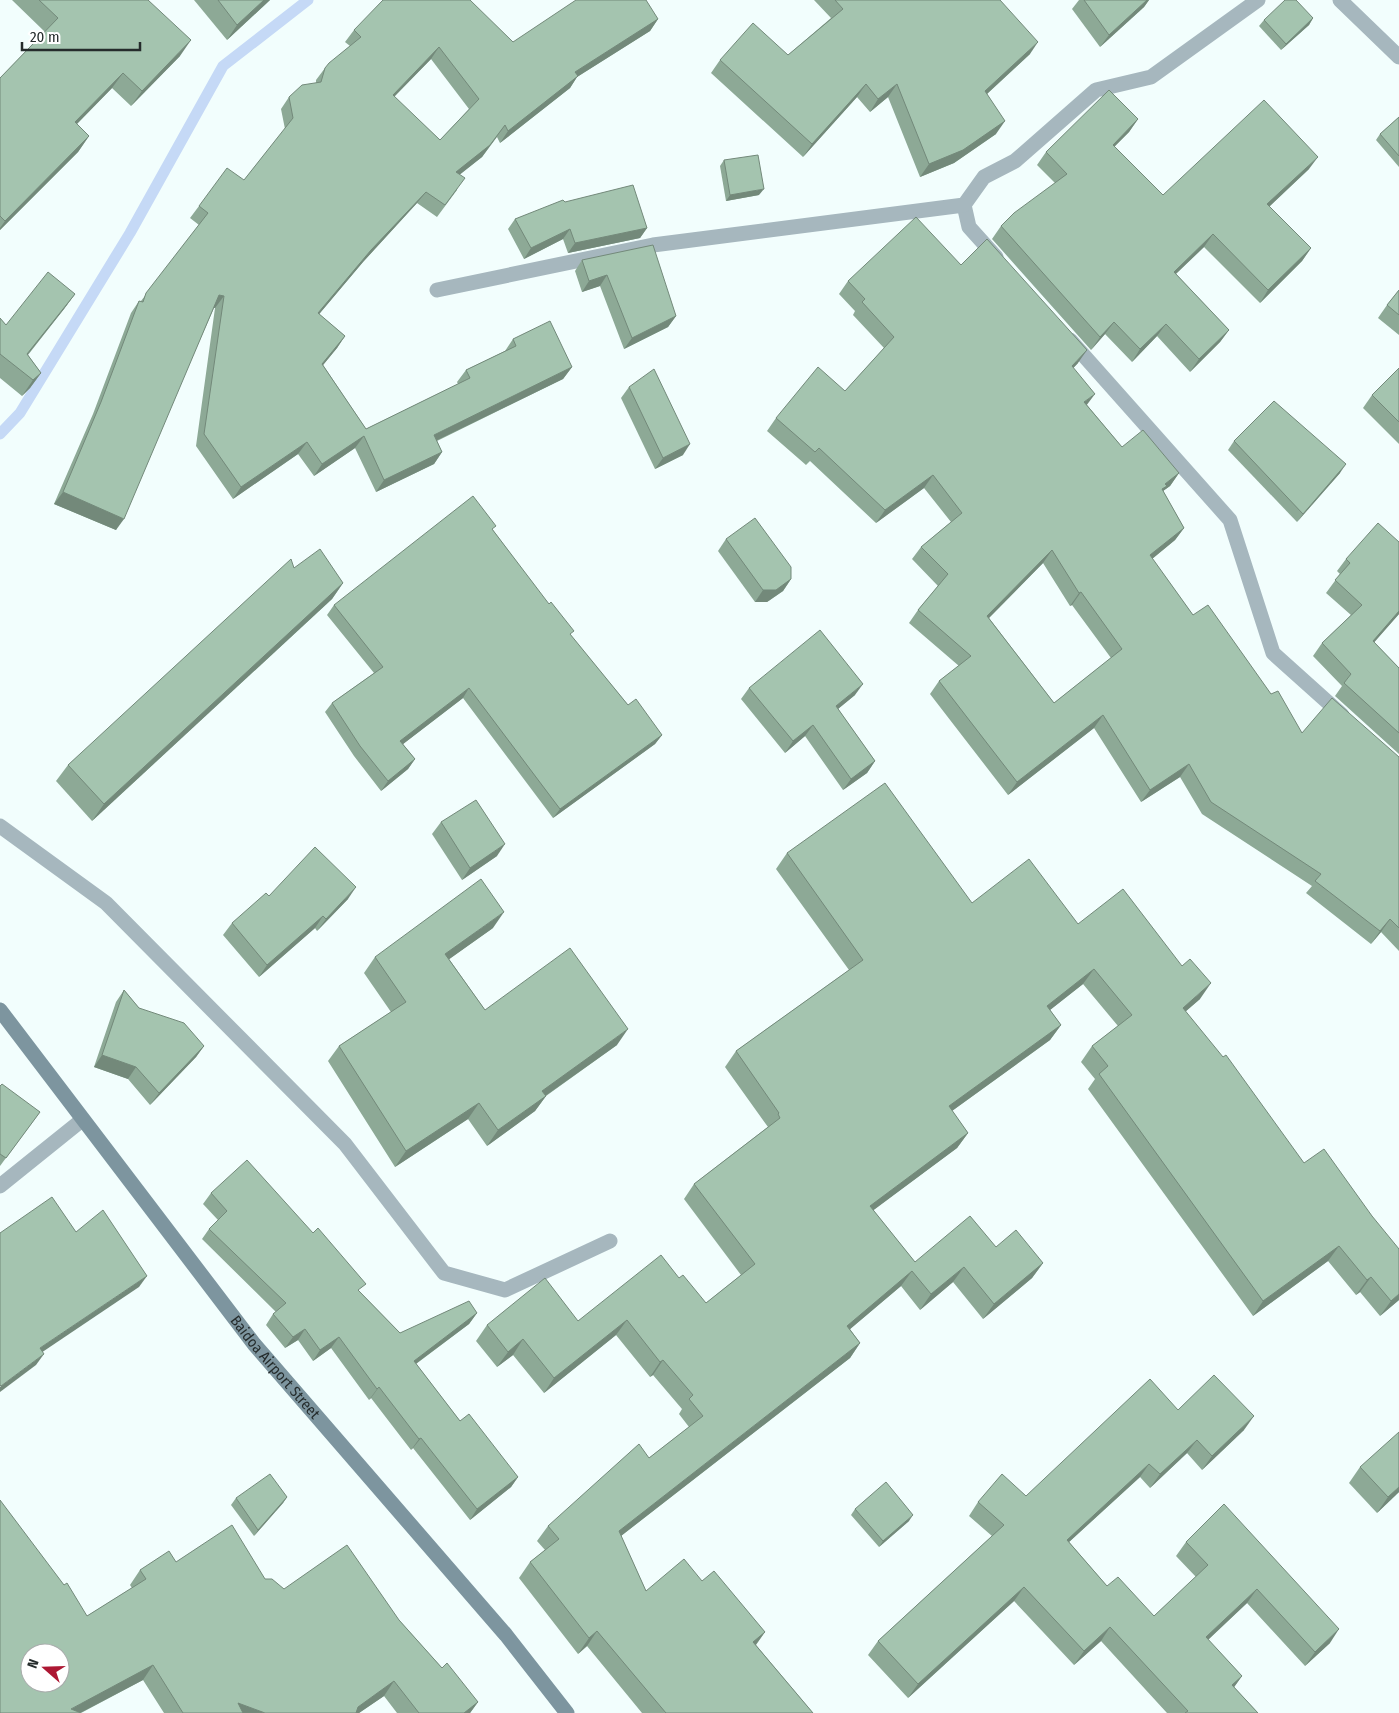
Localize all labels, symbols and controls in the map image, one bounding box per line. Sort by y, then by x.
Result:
scale bar [22,20,140,52]
text: 20 m [30,28,60,46]
street label: Baidoa Airport Street [227,1312,324,1423]
north arrow [20,1643,70,1693]
text: N [24,1657,43,1671]

